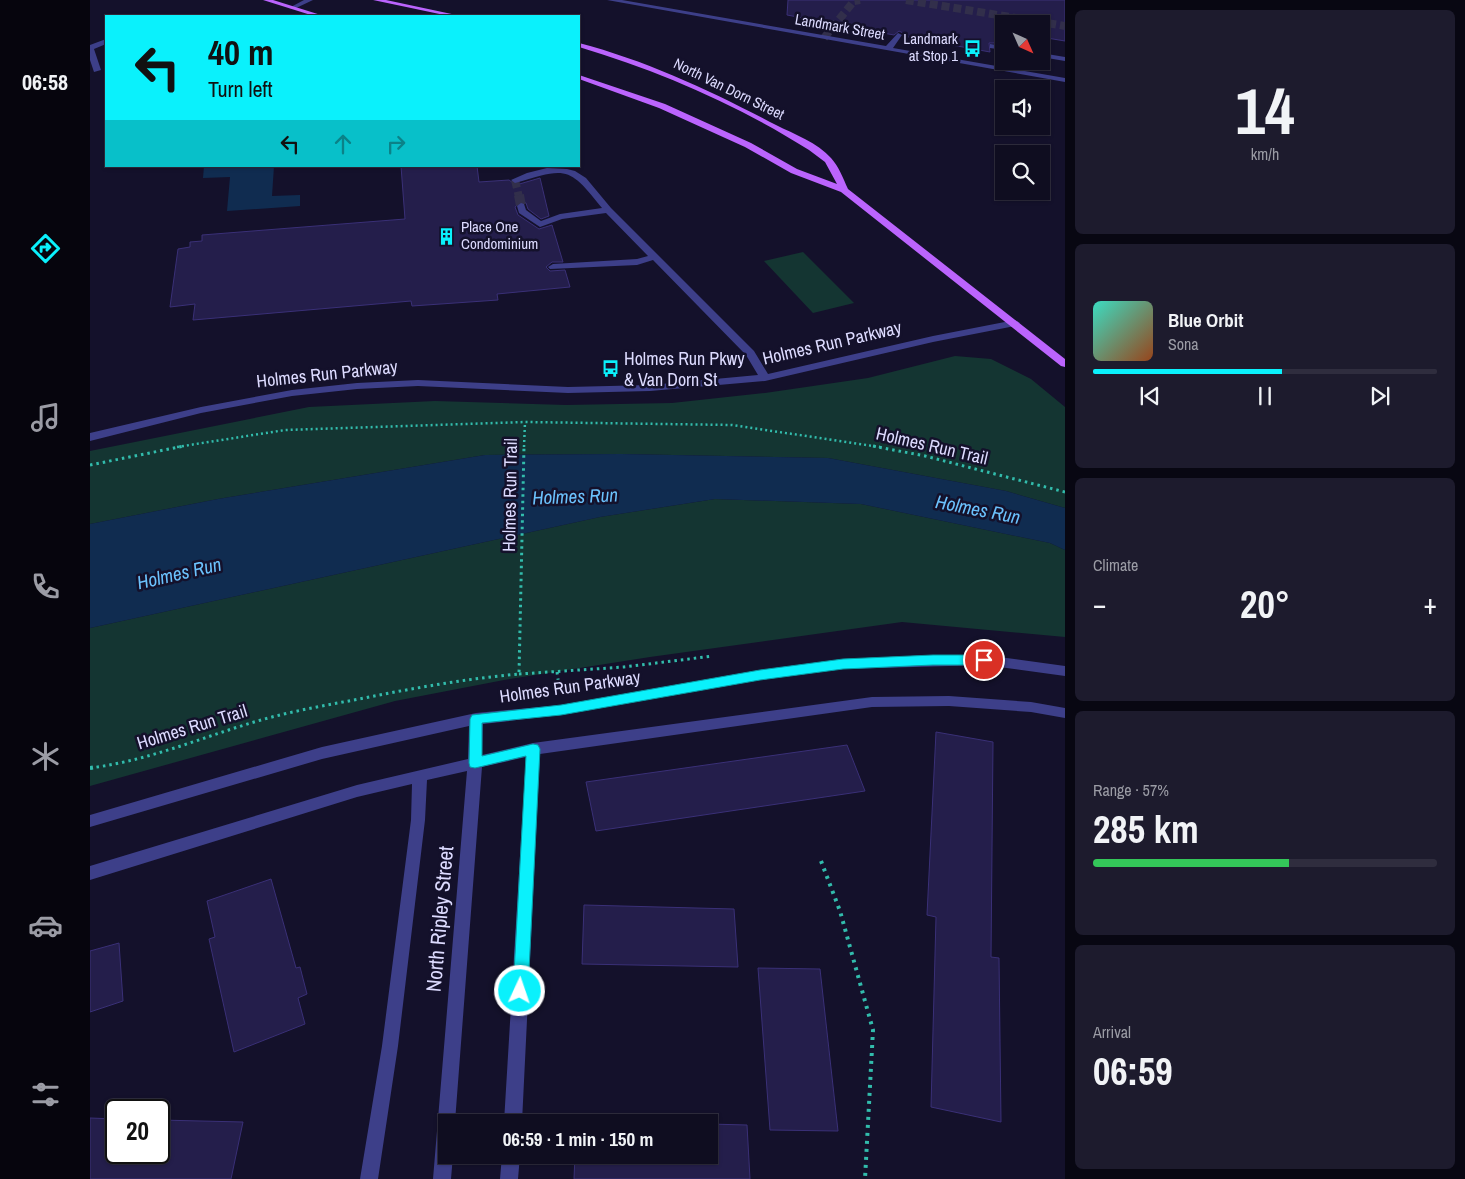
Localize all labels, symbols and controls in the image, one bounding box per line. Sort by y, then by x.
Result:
street label: Landmark Street [793,8,887,45]
north arrow [995,15,1050,70]
map controls [995,15,1050,200]
place label: Landmark at Stop 1 [903,28,959,66]
text: 40 m [208,29,273,76]
icon: left [125,35,190,100]
bus stop icon: Landmark at Stop 1 [962,38,982,58]
street label: North Van Dorn Street [670,53,789,125]
text: 06:58 [22,67,68,97]
text: 14 [1235,67,1295,154]
text: Turn left [208,74,273,104]
button: sound [995,80,1050,135]
icon: left [276,130,304,158]
icon: ahead [329,130,357,158]
icon: right [382,130,410,158]
text: km/h [1251,143,1279,165]
button: search [995,145,1050,200]
place label: Place One Condominium [461,216,538,254]
building icon: Place One Condominium [437,226,457,246]
icon: directions [28,231,63,266]
text: Blue Orbit [1168,307,1243,333]
street label: Holmes Run Parkway [760,314,904,371]
text: Sona [1168,333,1199,355]
place label: Holmes Run Pkwy & Van Dorn St [624,346,745,392]
street label: Holmes Run Parkway [255,354,399,393]
bus stop icon: Holmes Run Pkwy & Van Dorn St [600,359,620,379]
icon: previous [1136,382,1164,410]
icon: pause [1251,382,1279,410]
icon: next [1366,382,1394,410]
icon: music [28,400,63,435]
street label: Holmes Run Trail [874,421,990,471]
street label: Holmes Run Trail [496,438,523,552]
water label: Holmes Run [532,482,618,510]
water label: Holmes Run [933,488,1023,530]
water label: Holmes Run [134,551,224,595]
text: Climate [1093,554,1138,576]
icon: phone [28,569,63,604]
text: 20° [1240,579,1290,630]
text: − [1093,585,1106,623]
text: + [1424,585,1437,623]
pin [963,639,1005,681]
icon: arrive [970,646,998,674]
street label: Holmes Run Parkway [498,664,643,709]
street label: Holmes Run Trail [134,698,250,755]
icon: climate [28,739,63,774]
text: Range · 57% [1093,779,1169,801]
text: 285 km [1093,804,1199,855]
street label: North Ripley Street [419,845,460,993]
icon: car [28,908,63,943]
position arrow [493,964,545,1016]
text: Arrival [1093,1021,1131,1043]
text: 06:59 [1093,1046,1173,1097]
icon: filters [28,1077,63,1112]
speed limit sign: 20 [105,1099,170,1164]
text: 06:59 · 1 min · 150 m [503,1126,653,1152]

